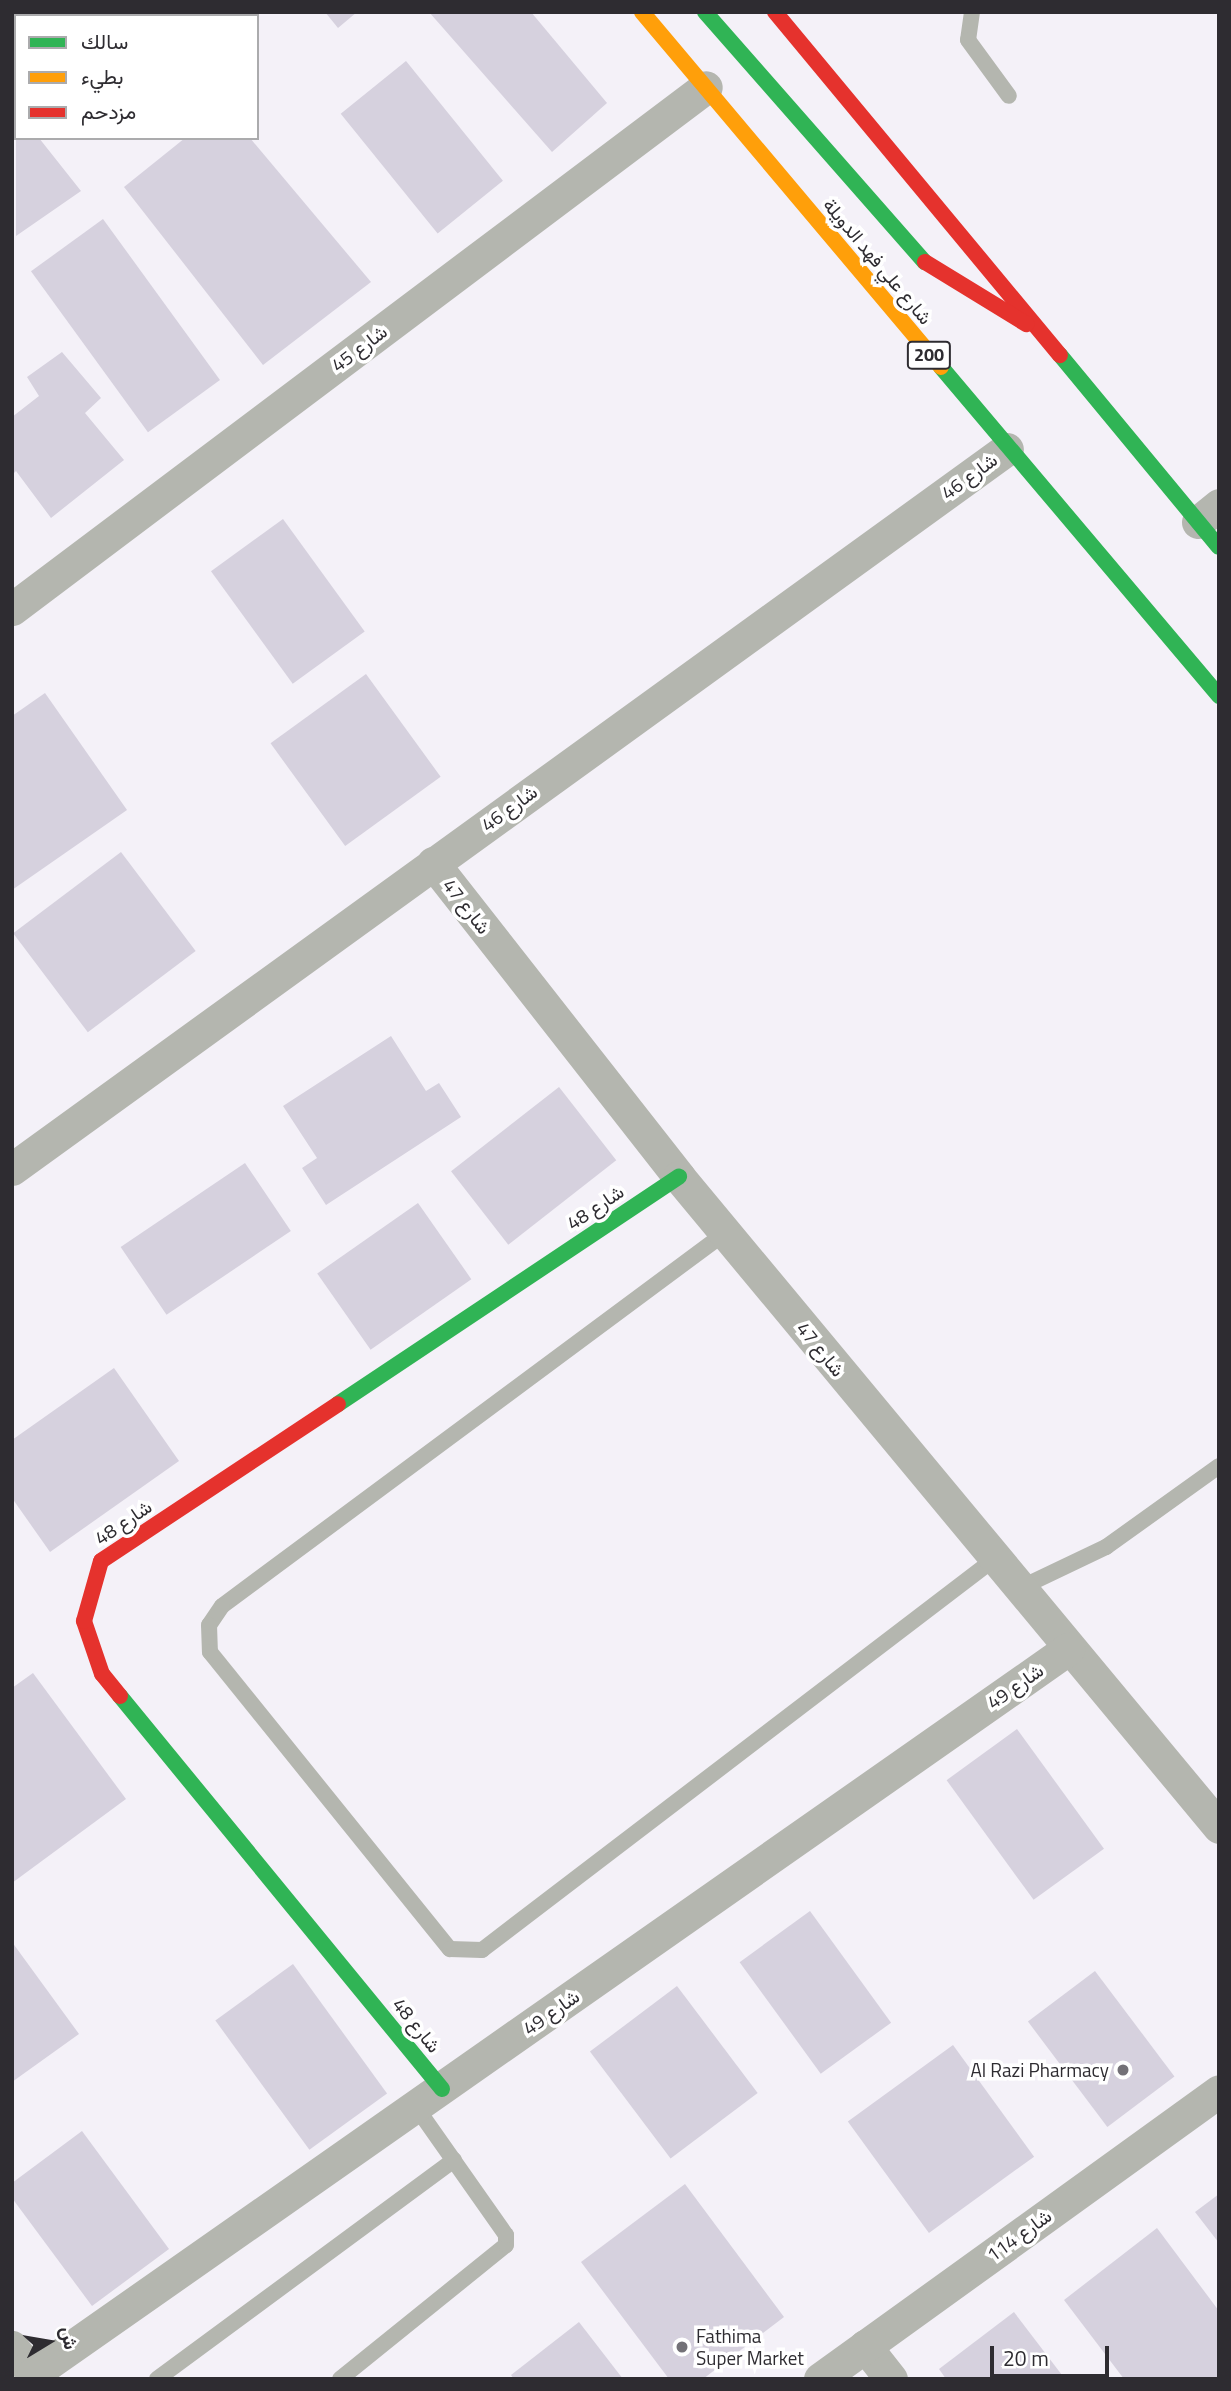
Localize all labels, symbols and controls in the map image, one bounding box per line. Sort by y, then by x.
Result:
legend [14,14,259,140]
text: سالك [81,25,128,57]
text: بطيء [81,60,124,92]
text: مزدحم [81,95,136,127]
street label: شارع علي فهد الدويلة [819,193,937,329]
street label: شارع 45 [327,320,391,376]
road number: 200 [906,340,952,370]
street label: شارع 46 [937,448,1001,504]
street label: شارع 46 [477,780,541,836]
street label: شارع 47 [438,874,496,938]
street label: شارع 48 [562,1180,628,1234]
street label: شارع 47 [792,1317,850,1381]
street label: شارع 48 [90,1495,156,1549]
street label: شارع 49 [982,1658,1048,1714]
street label: شارع 49 [518,1984,584,2040]
street label: شارع 48 [388,1993,446,2057]
place label: Al Razi Pharmacy [970,2059,1109,2081]
marker: Al Razi Pharmacy [1115,2062,1131,2078]
street label: شارع 114 [982,2204,1056,2266]
north arrow [14,2307,84,2377]
text: ش [54,2324,87,2352]
place label: Fathima Super Market [696,2325,804,2369]
scale bar [993,2332,1112,2376]
marker: Fathima Super Market [674,2339,690,2355]
text: 20 m [1003,2342,1049,2374]

